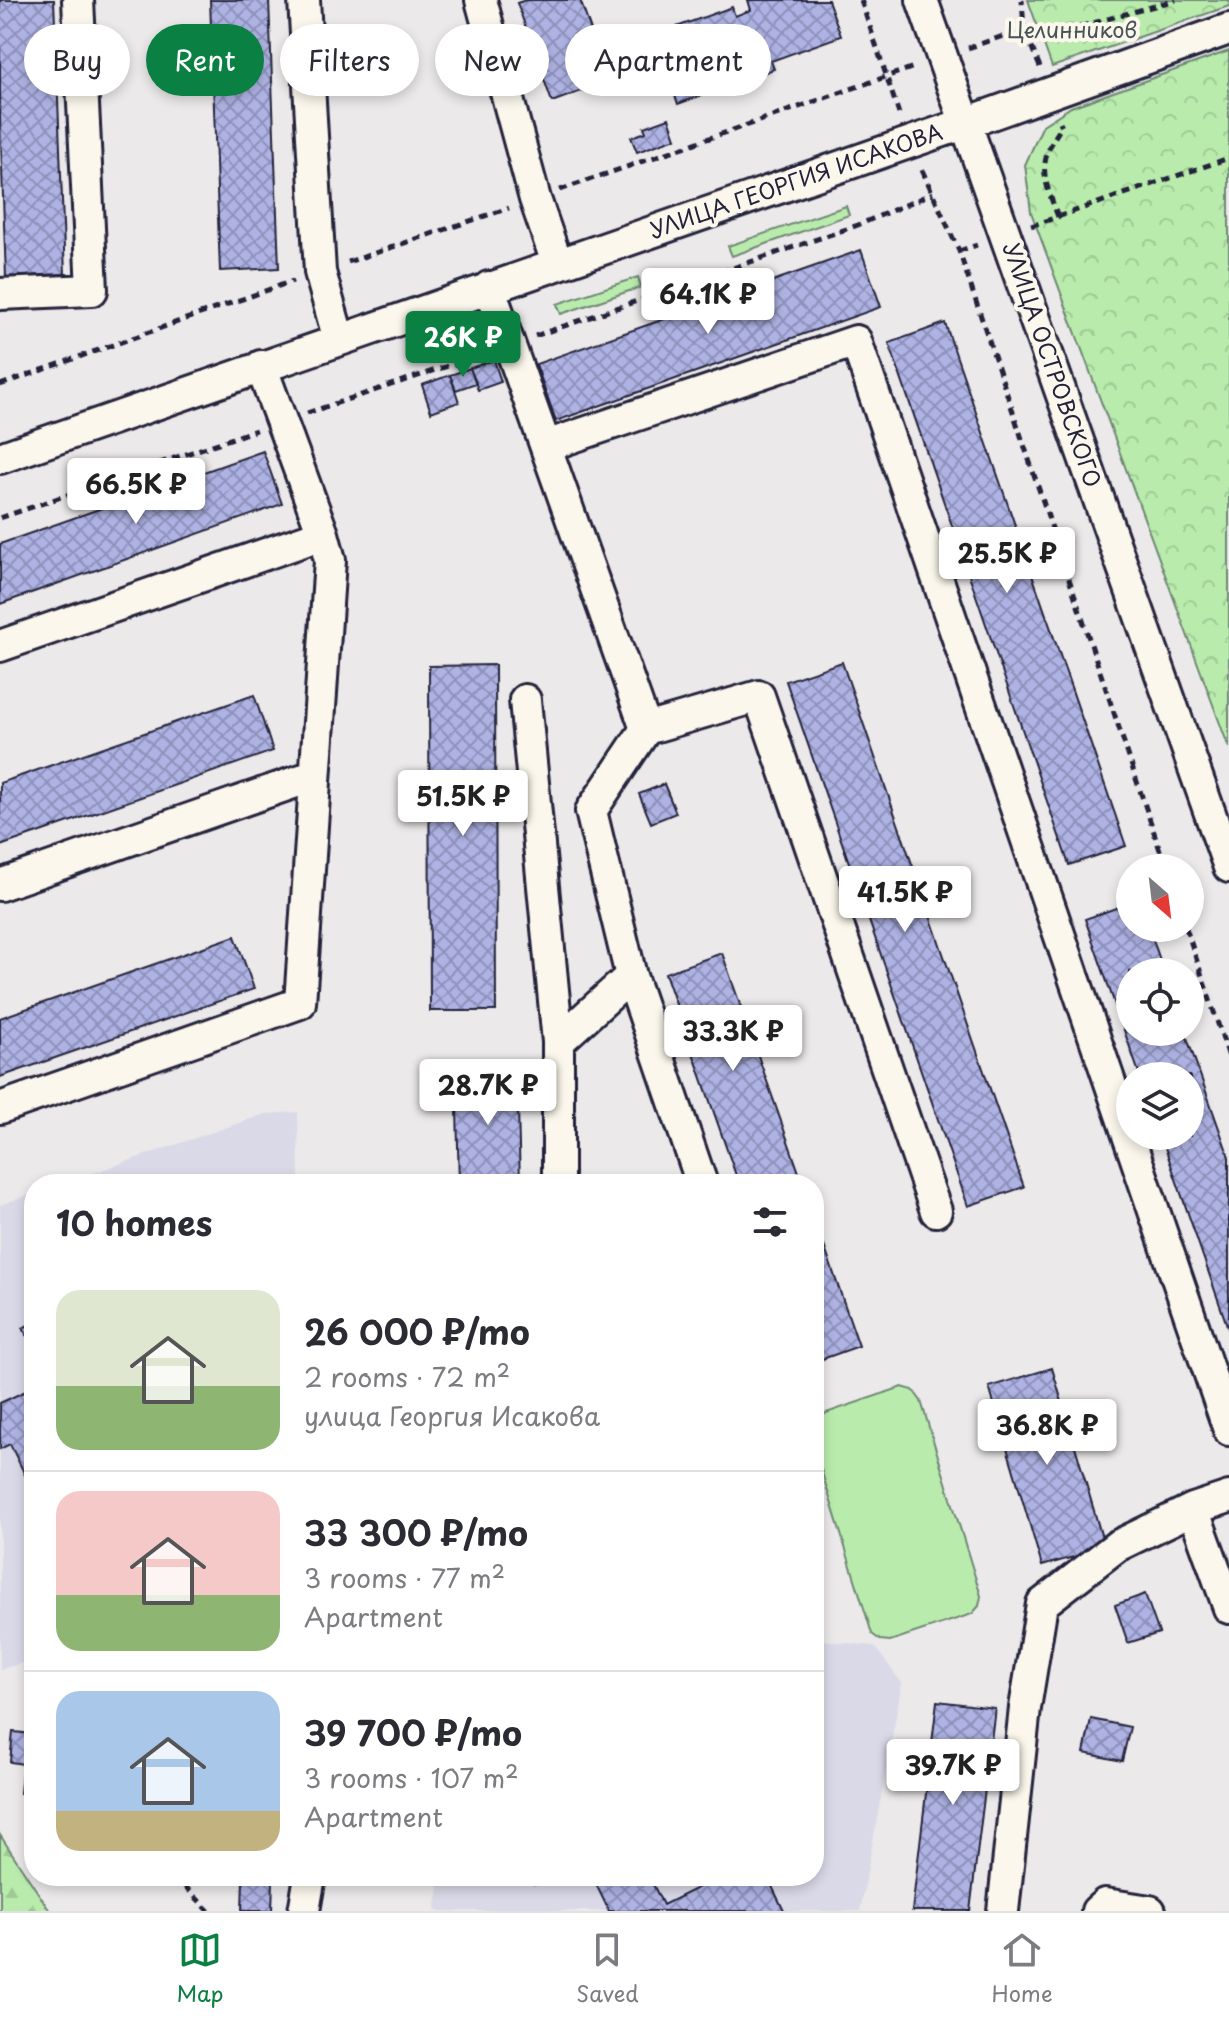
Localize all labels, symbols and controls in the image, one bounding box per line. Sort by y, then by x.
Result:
park label: Целинников [1007,12,1137,45]
chip: Buy [24,24,130,96]
chip: Rent [146,24,264,96]
chip: Filters [280,24,419,96]
chip: New [435,24,549,96]
chip: Apartment [565,24,771,96]
street label: УЛИЦА ГЕОРГИЯ ИСАКОВА [645,114,946,245]
street label: УЛИЦА ОСТРОВСКОГО [996,238,1111,491]
pin: 64.1K ₽ [634,268,782,336]
text: 64.1K ₽ [659,274,757,313]
pin: 26K ₽ [407,311,519,379]
text: 26K ₽ [423,317,503,356]
pin: 66.5K ₽ [62,458,210,526]
text: 66.5K ₽ [85,464,187,503]
pin: 25.5K ₽ [933,527,1081,595]
text: 25.5K ₽ [957,533,1057,572]
pin: 51.5K ₽ [389,770,537,838]
text: 51.5K ₽ [416,776,510,815]
north arrow [1116,854,1204,942]
map controls [1116,854,1204,1150]
pin: 41.5K ₽ [831,866,979,934]
text: 41.5K ₽ [857,872,953,911]
button: locate [1116,958,1204,1046]
pin: 33.3K ₽ [659,1005,807,1073]
text: 33.3K ₽ [682,1011,784,1050]
pin: 28.7K ₽ [414,1059,562,1127]
button: layers [1116,1062,1204,1150]
text: 28.7K ₽ [437,1065,539,1104]
text: 10 homes [56,1196,212,1248]
icon: filters [748,1200,792,1244]
text: 26 000 ₽/mo [304,1305,530,1357]
icon: home [120,1322,216,1418]
text: 2 rooms · 72 m² [304,1357,510,1396]
text: улица Георгия Исакова [304,1396,600,1435]
pin: 36.8K ₽ [973,1399,1121,1467]
text: 36.8K ₽ [996,1405,1098,1444]
text: 33 300 ₽/mo [304,1506,528,1558]
icon: home [120,1523,216,1619]
text: 3 rooms · 77 m² [304,1558,505,1597]
text: Apartment [304,1597,443,1636]
text: 39 700 ₽/mo [304,1706,522,1758]
icon: home [120,1723,216,1819]
pin: 39.7K ₽ [879,1739,1027,1807]
text: 39.7K ₽ [905,1745,1001,1784]
text: 3 rooms · 107 m² [304,1758,519,1797]
text: Apartment [304,1797,443,1836]
tab: Map [176,1928,223,2009]
tab: Saved [576,1928,639,2009]
tab: Home [991,1928,1053,2009]

